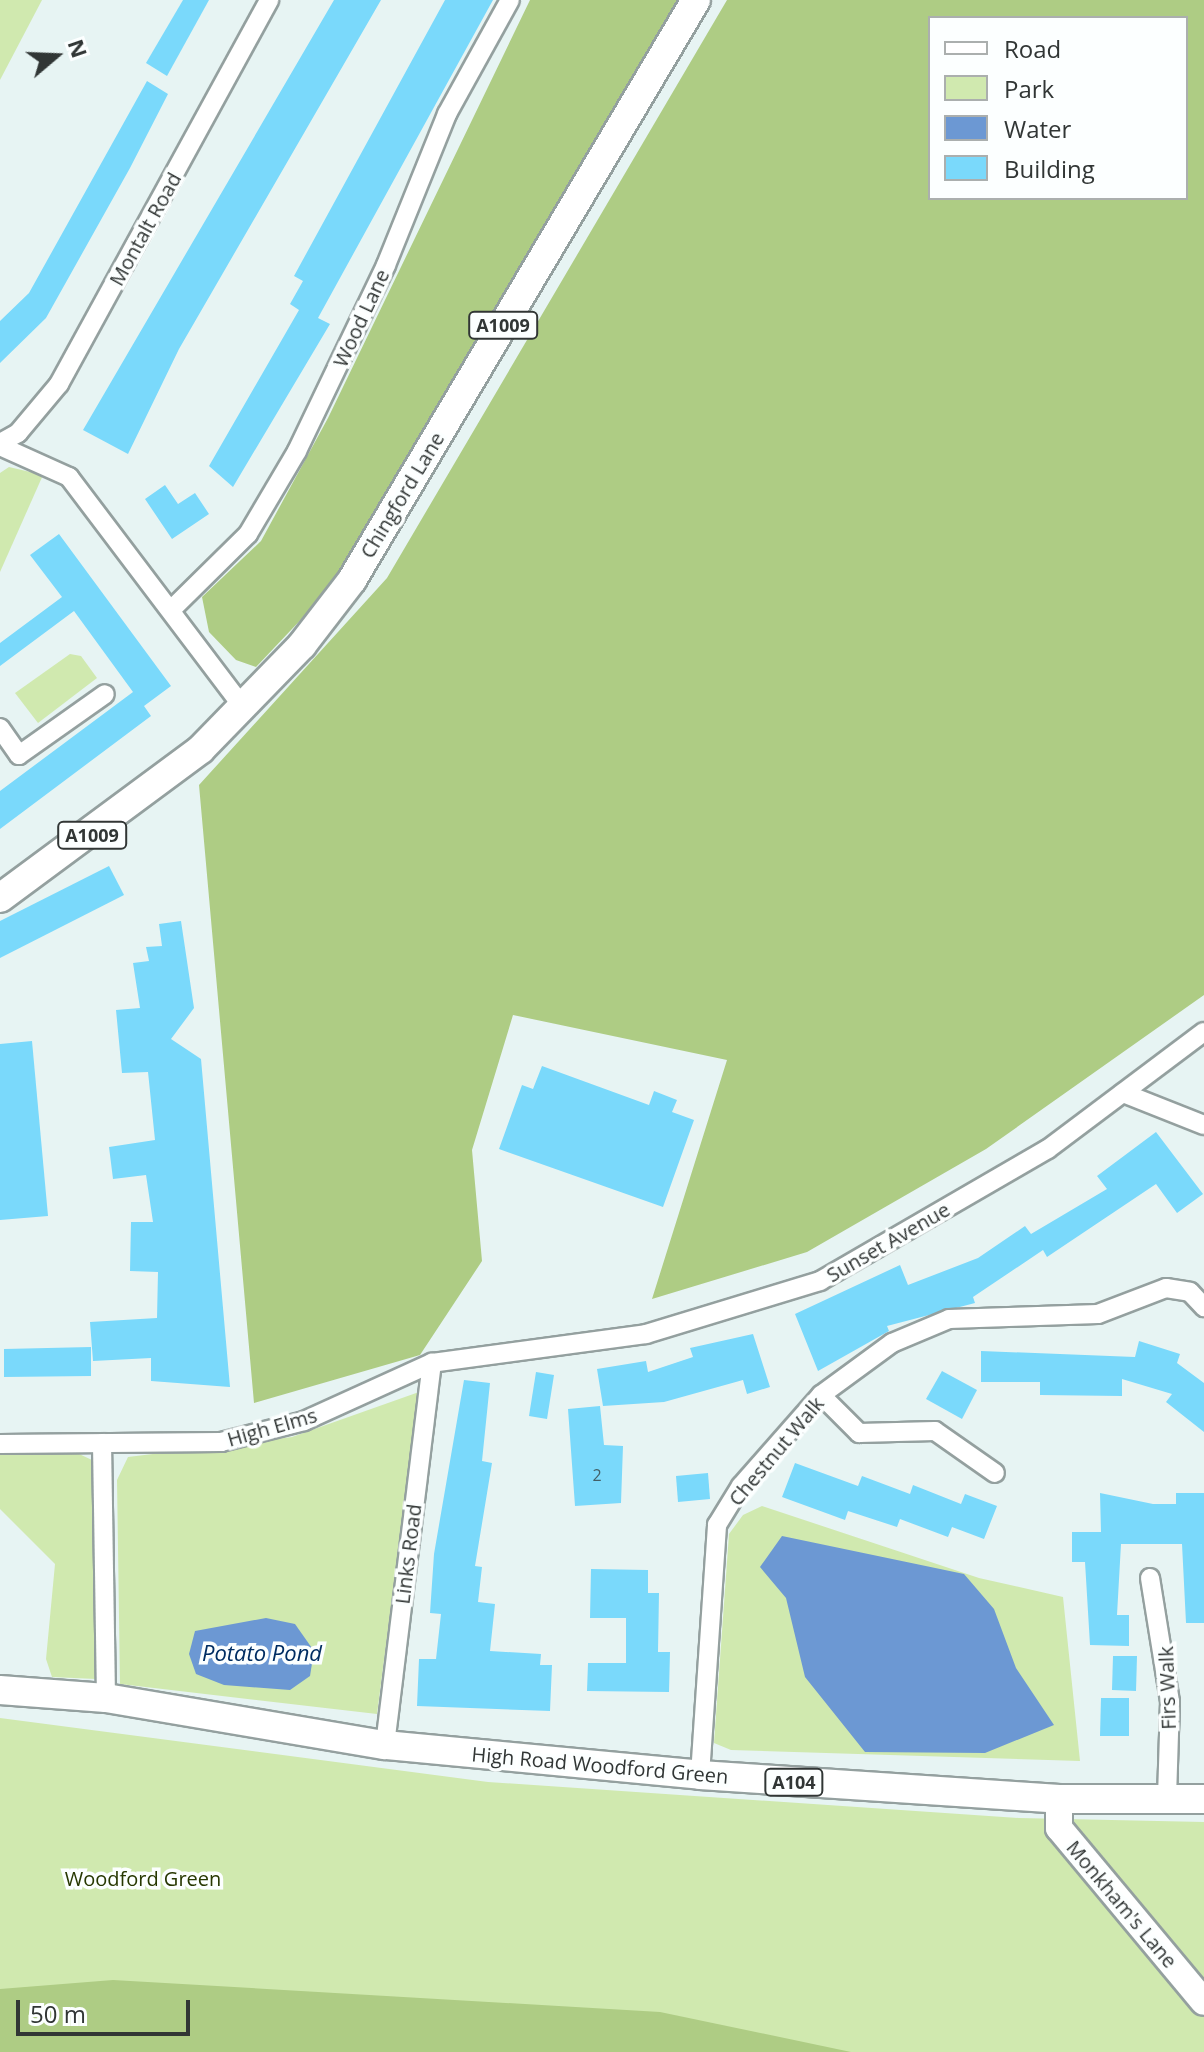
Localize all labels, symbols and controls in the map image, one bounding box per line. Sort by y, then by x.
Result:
north arrow [16,16,96,96]
legend [928,16,1188,200]
text: Road [1004,32,1061,65]
text: N [62,35,96,62]
text: Park [1004,72,1054,105]
text: Water [1004,112,1071,145]
text: Building [1004,152,1095,185]
street label: Montalt Road [104,168,186,290]
street label: Wood Lane [328,265,394,371]
road number: A1009 [467,311,539,339]
street label: Chingford Lane [355,428,449,562]
road number: A1009 [56,821,128,849]
street label: Sunset Avenue [822,1197,954,1287]
street label: Chestnut Walk [724,1392,828,1510]
street label: High Elms [224,1403,320,1451]
house number: 2 [592,1465,602,1485]
street label: Links Road [390,1503,426,1605]
water label: Potato Pond [202,1640,322,1666]
street label: Firs Walk [1154,1646,1180,1730]
street label: High Road Woodford Green [471,1742,729,1788]
road number: A104 [764,1768,824,1796]
street label: Monkham's Lane [1062,1835,1182,1973]
park label: Woodford Green [65,1866,221,1890]
scale bar [20,1984,194,2034]
text: 50 m [30,1997,86,2030]

